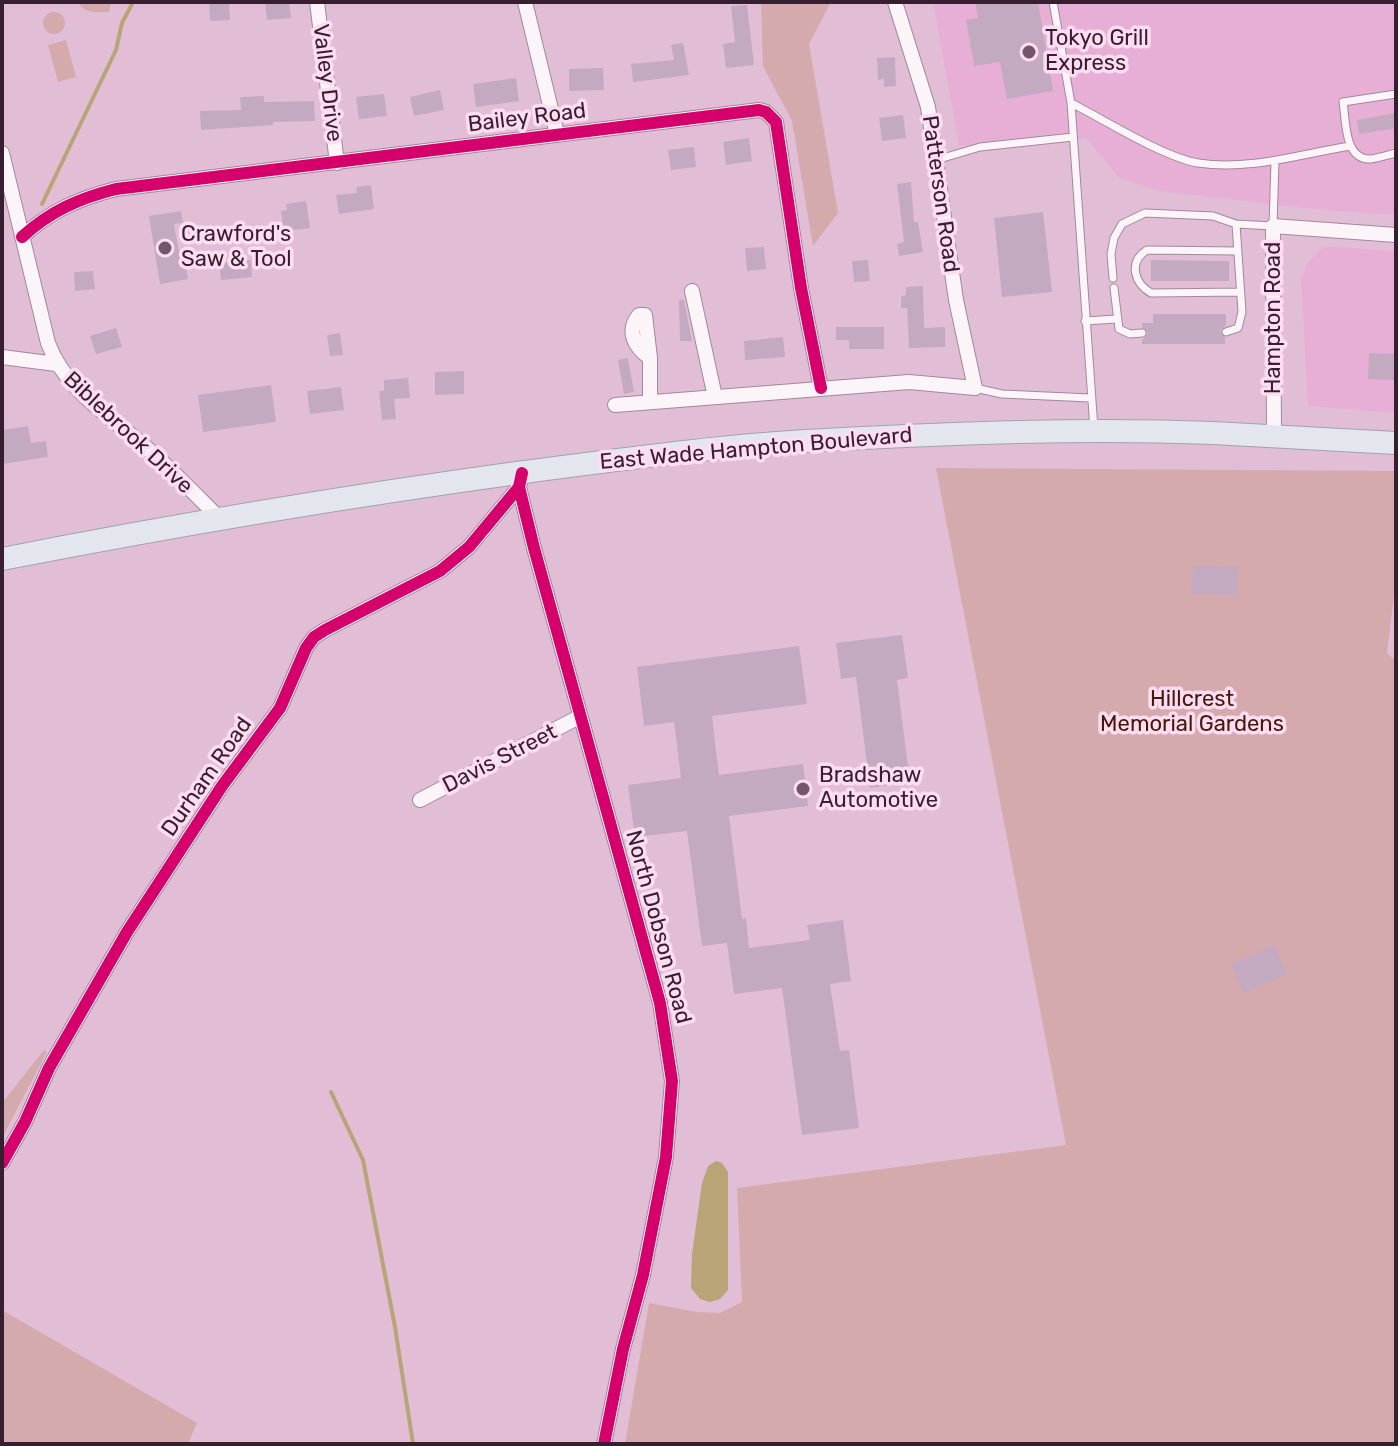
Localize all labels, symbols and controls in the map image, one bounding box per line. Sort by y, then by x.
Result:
street label: Valley Drive [307,23,347,143]
place label: Tokyo Grill Express [1045,26,1149,78]
marker: Tokyo Grill Express [1020,43,1038,61]
street label: Bailey Road [466,98,588,138]
street label: Patterson Road [916,114,964,274]
place label: Crawford's Saw & Tool [181,222,292,274]
marker: Crawford's Saw & Tool [156,239,174,257]
street label: Hampton Road [1261,242,1287,394]
street label: Biblebrook Drive [58,366,198,500]
street label: East Wade Hampton Boulevard [598,422,914,476]
park label: Hillcrest Memorial Gardens [1100,687,1284,738]
street label: Durham Road [156,712,258,842]
street label: Davis Street [438,719,562,799]
place label: Bradshaw Automotive [819,763,938,814]
marker: Bradshaw Automotive [794,780,812,798]
street label: North Dobson Road [619,827,697,1027]

